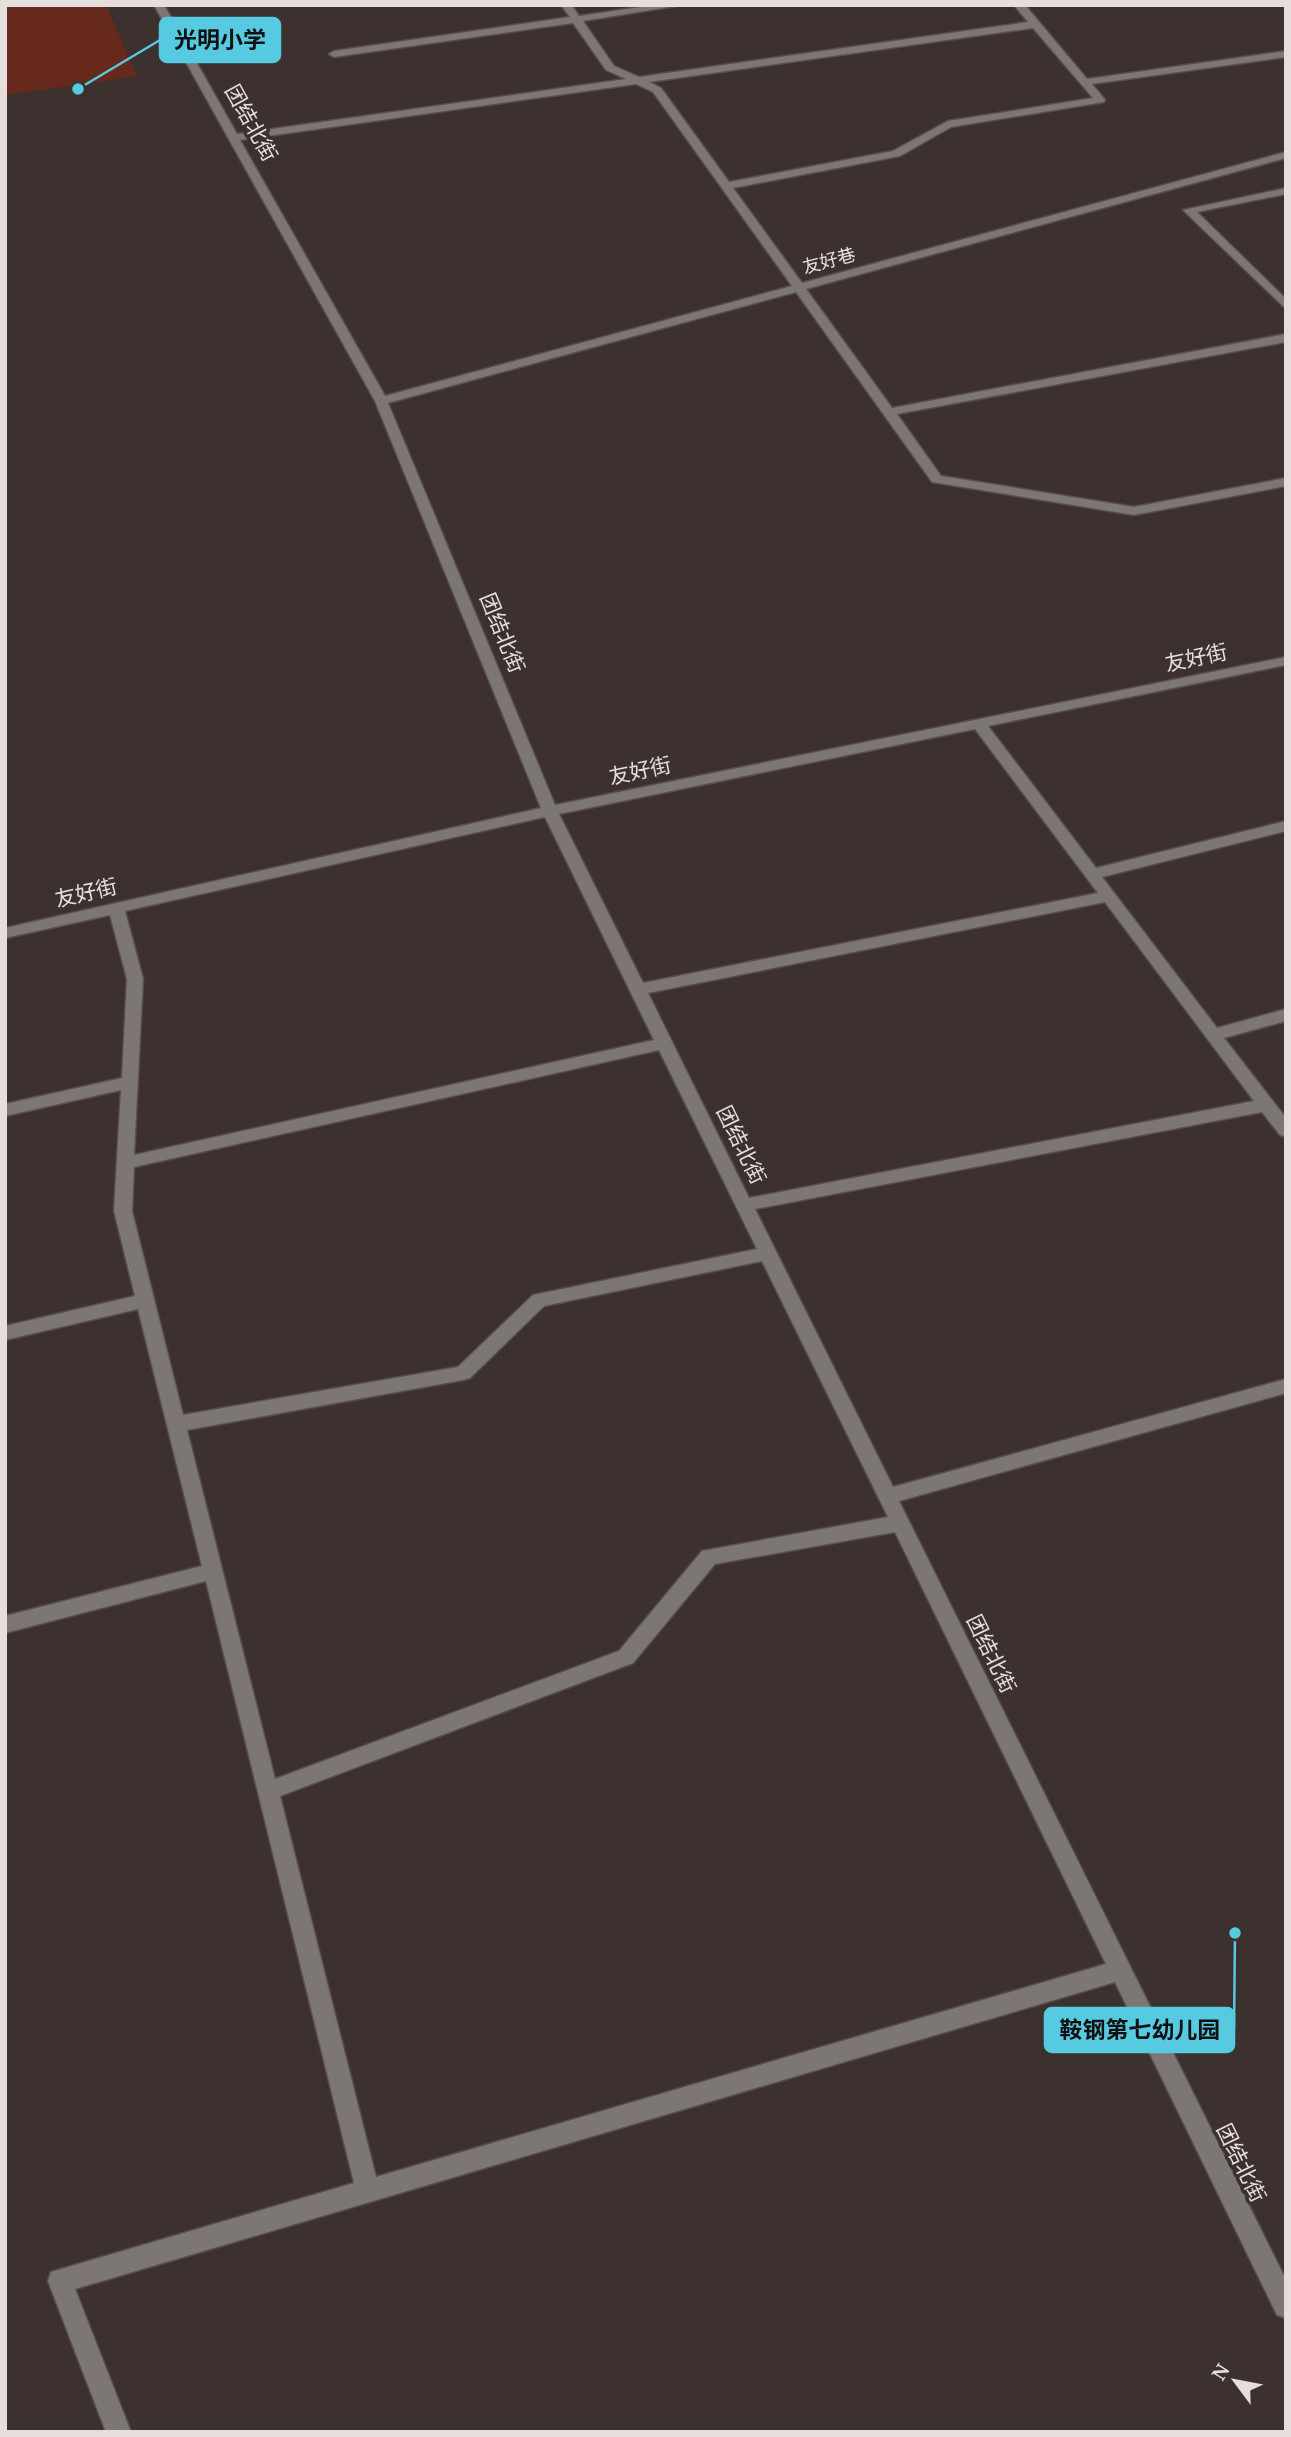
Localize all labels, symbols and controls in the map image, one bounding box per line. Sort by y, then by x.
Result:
callout: 光明小学 [160,18,280,62]
text: 光明小学 [174,23,266,55]
street label: 团结北街 [219,79,284,166]
street label: 友好巷 [800,241,858,279]
street label: 团结北街 [474,588,532,677]
street label: 友好街 [1162,637,1230,677]
street label: 友好街 [606,750,674,790]
street label: 友好街 [52,871,120,913]
street label: 团结北街 [711,1101,773,1188]
street label: 团结北街 [961,1610,1023,1697]
callout: 鞍钢第七幼儿园 [1045,2008,1234,2052]
text: 鞍钢第七幼儿园 [1060,2013,1221,2045]
street label: 团结北街 [1211,2119,1273,2206]
north arrow [1200,2346,1270,2416]
text: N [1206,2359,1236,2385]

